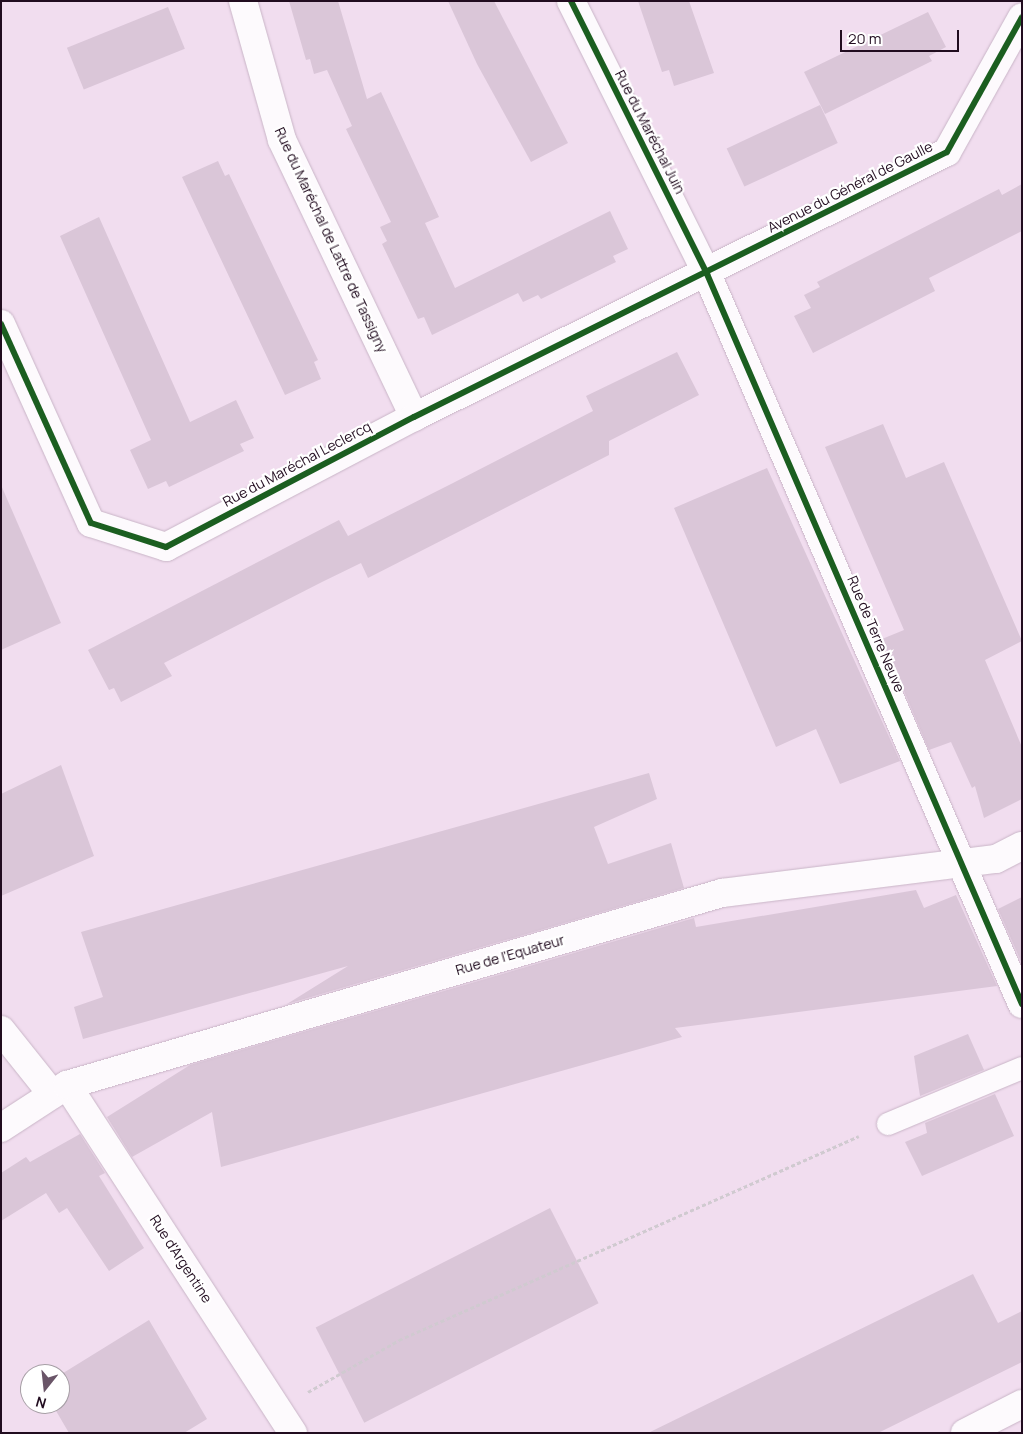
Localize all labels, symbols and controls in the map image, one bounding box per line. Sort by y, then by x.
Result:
scale bar [843,20,962,52]
text: 20 m [848,28,881,49]
street label: Rue du Maréchal Juin [612,67,688,197]
street label: Rue du Maréchal de Lattre de Tassigny [271,125,391,355]
street label: Avenue du Général de Gaulle [765,138,935,236]
street label: Rue du Maréchal Leclercq [220,418,374,510]
street label: Rue de Terre Neuve [844,573,908,695]
street label: Rue de l'Equateur [454,931,566,979]
street label: Rue d'Argentine [146,1212,216,1306]
north arrow [20,1364,70,1414]
text: N [34,1392,48,1413]

